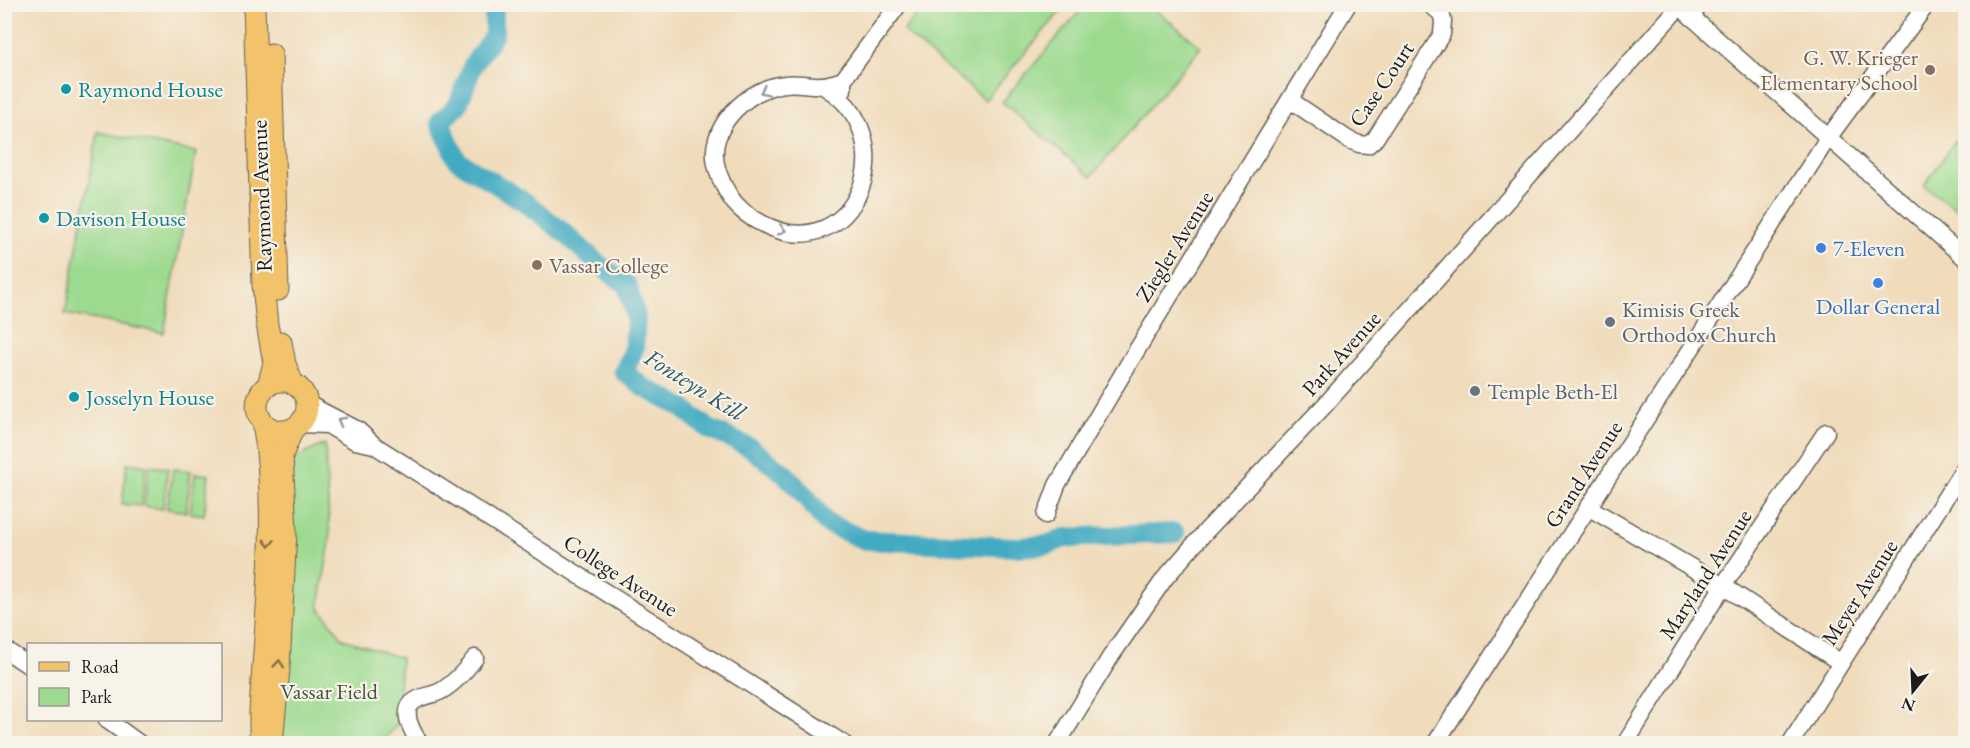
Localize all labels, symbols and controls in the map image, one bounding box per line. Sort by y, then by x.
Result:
street label: Case Court [1342,36,1421,133]
place label: G. W. Krieger Elementary School [1760,43,1919,97]
marker: G. W. Krieger Elementary School [1923,63,1937,77]
place label: Raymond House [78,75,223,104]
marker: Raymond House [59,82,73,96]
one-way arrow [760,84,771,96]
street label: Raymond Avenue [244,119,279,273]
street label: Ziegler Avenue [1129,185,1220,307]
place label: Davison House [56,204,186,233]
marker: Davison House [37,211,51,225]
one-way arrow [777,223,787,236]
place label: 7-Eleven [1833,234,1906,263]
marker: 7-Eleven [1814,241,1828,255]
place label: Vassar College [549,251,669,280]
marker: Vassar College [530,258,544,272]
marker: Dollar General [1871,276,1885,290]
place label: Dollar General [1816,292,1940,321]
place label: Kimisis Greek Orthodox Church [1622,295,1777,349]
street label: Park Avenue [1295,304,1388,402]
marker: Kimisis Greek Orthodox Church [1603,315,1617,329]
water label: Fonteyn Kill [638,341,752,428]
place label: Temple Beth-El [1487,377,1618,406]
place label: Josselyn House [84,383,215,412]
marker: Temple Beth-El [1468,384,1482,398]
marker: Josselyn House [67,390,81,404]
street label: Grand Avenue [1538,415,1629,534]
one-way arrow [337,417,348,428]
street label: Maryland Avenue [1653,503,1759,645]
street label: College Avenue [558,528,684,623]
street label: Meyer Avenue [1814,533,1905,651]
one-way arrow [263,539,276,548]
legend [27,643,222,721]
text: Road [81,655,120,678]
one-way arrow [272,660,285,669]
north arrow [1883,661,1943,721]
park label: Vassar Field [280,677,379,706]
text: Park [81,685,112,708]
text: N [1899,693,1918,717]

